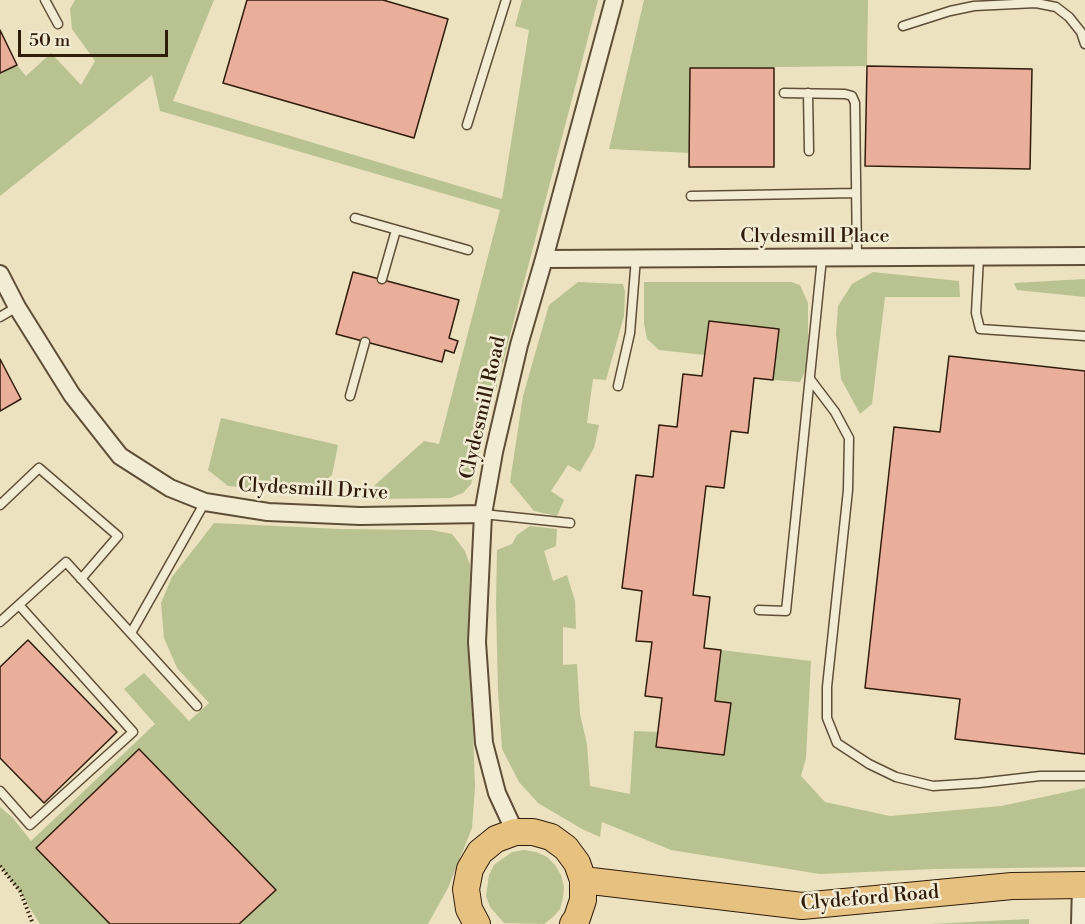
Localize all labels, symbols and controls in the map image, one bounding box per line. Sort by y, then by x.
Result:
scale bar [21,18,171,56]
text: 50 m [29,29,70,52]
street label: Clydesmill Place [740,225,890,249]
street label: Clydesmill Road [456,334,512,482]
street label: Clydesmill Drive [237,474,389,506]
street label: Clydeford Road [800,881,940,917]

